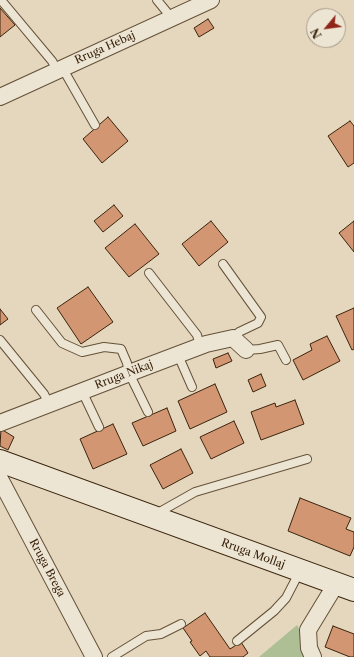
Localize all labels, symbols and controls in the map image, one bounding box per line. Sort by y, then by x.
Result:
north arrow [306,8,346,48]
text: N [308,26,325,41]
street label: Rruga Hebaj [73,29,137,67]
street label: Rruga Nikaj [93,358,155,392]
street label: Rruga Mollaj [219,536,287,572]
street label: Rruga Brega [26,537,68,599]

